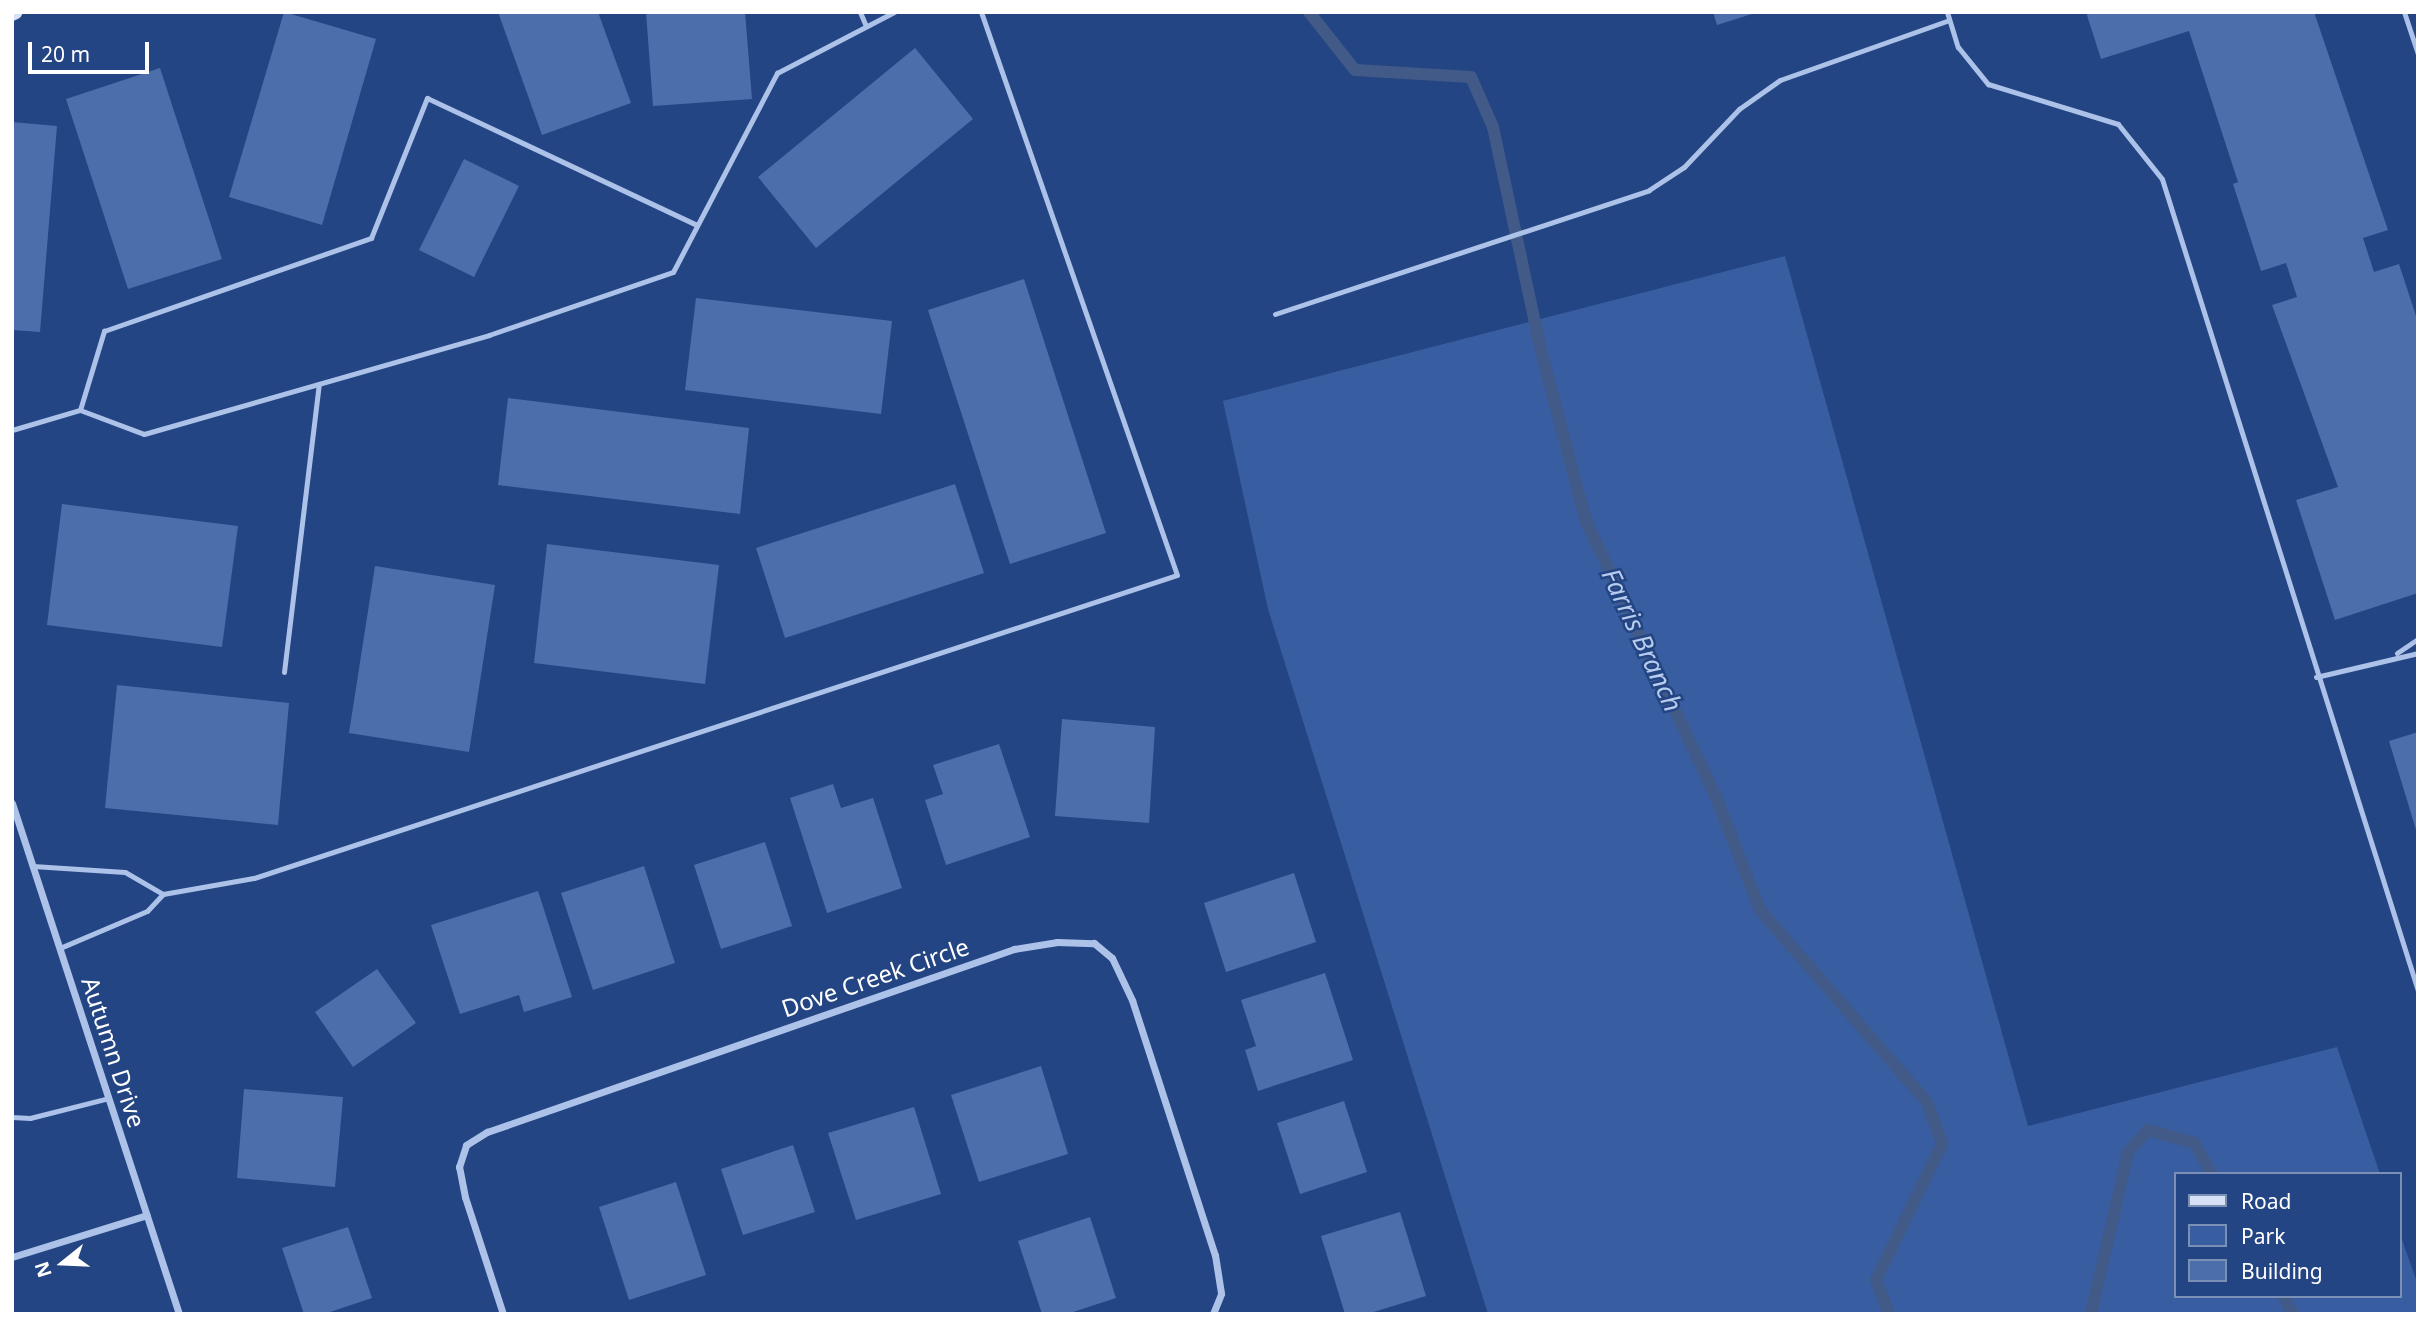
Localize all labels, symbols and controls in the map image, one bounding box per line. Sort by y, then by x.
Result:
scale bar [32,28,152,72]
text: 20 m [41,40,90,68]
water label: Farris Branch [1595,563,1689,717]
street label: Dove Creek Circle [778,931,972,1023]
street label: Autumn Drive [76,973,152,1131]
legend [2174,1172,2402,1298]
text: Road [2241,1187,2291,1215]
text: Park [2241,1222,2285,1250]
north arrow [28,1228,98,1298]
text: Building [2241,1257,2323,1285]
text: N [28,1258,58,1281]

